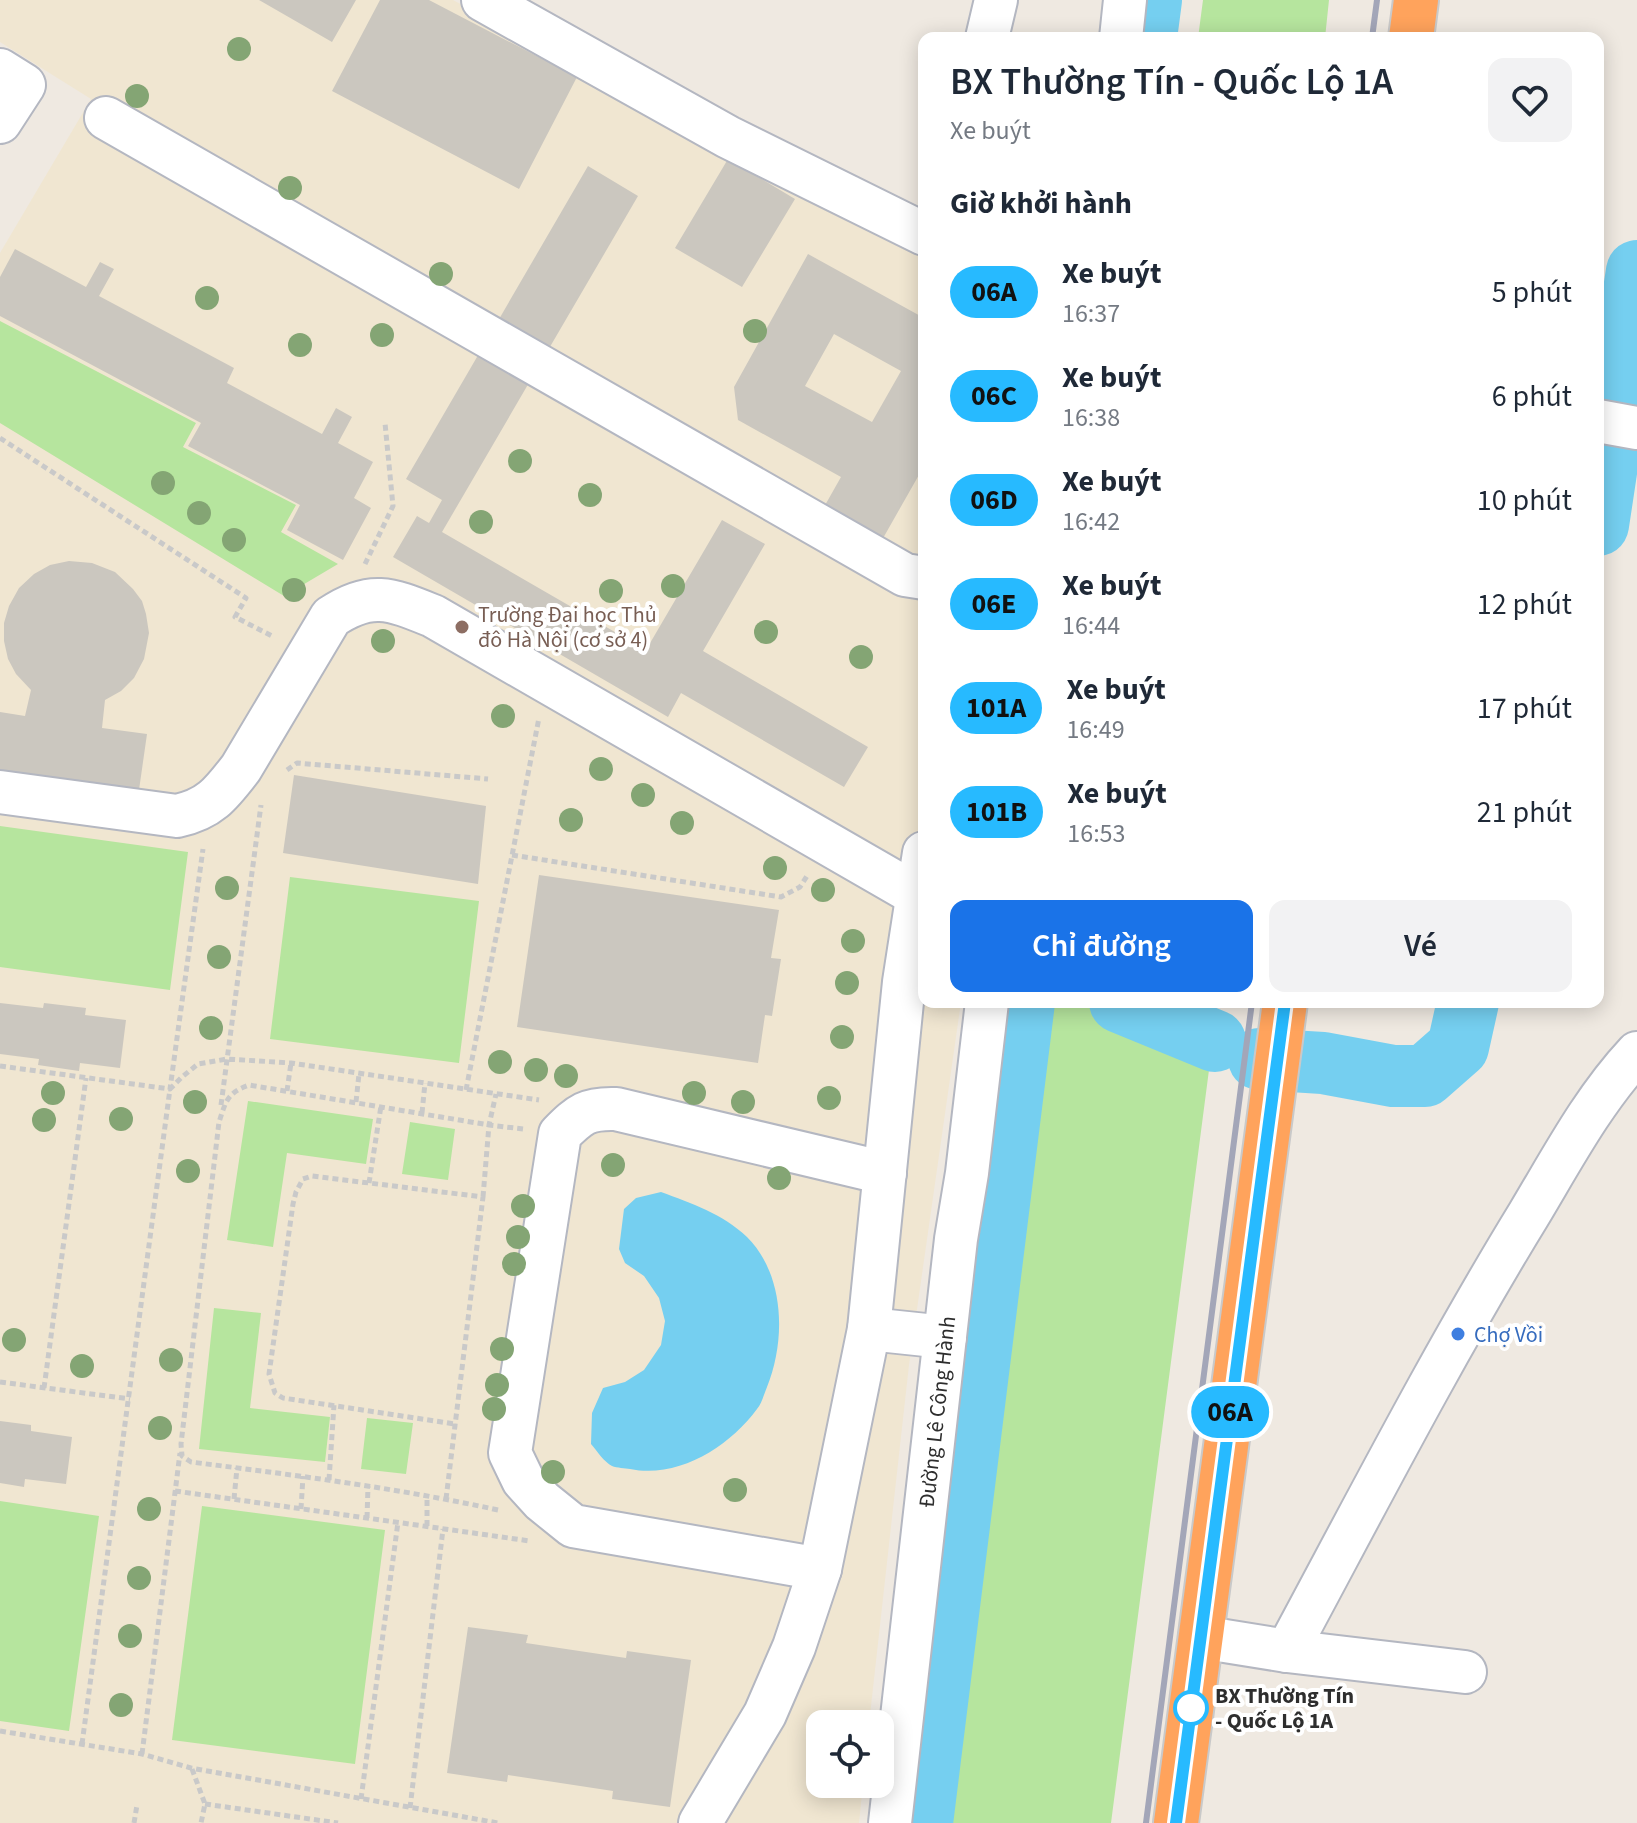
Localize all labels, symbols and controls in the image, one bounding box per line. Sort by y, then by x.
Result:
text: BX Thường Tín - Quốc Lộ 1A [950,55,1393,109]
button: heart [1488,58,1572,142]
text: Xe buýt [950,112,1031,149]
text: Giờ khởi hành [950,182,1132,225]
text: Xe buýt [1062,252,1161,295]
text: 5 phút [1492,271,1572,314]
text: 06A [971,272,1017,312]
text: 16:37 [1062,295,1120,332]
text: Xe buýt [1062,356,1161,399]
text: 6 phút [1492,375,1572,418]
text: 06C [971,376,1017,416]
text: 16:38 [1062,399,1120,436]
text: Xe buýt [1062,460,1161,503]
text: 10 phút [1477,479,1572,522]
text: 06D [970,480,1018,520]
text: 16:42 [1062,503,1120,540]
text: Xe buýt [1062,564,1161,607]
text: 12 phút [1477,583,1572,626]
text: 06E [972,584,1016,624]
place label: Trường Đại học Thủ đô Hà Nội (cơ sở 4) [478,599,657,656]
text: 16:44 [1062,607,1120,644]
marker: Trường Đại học Thủ đô Hà Nội (cơ sở 4) [453,618,471,636]
text: Xe buýt [1066,668,1166,711]
text: 17 phút [1477,687,1572,730]
text: 101A [966,688,1026,728]
text: 16:49 [1066,711,1125,748]
text: Xe buýt [1067,772,1167,815]
text: 21 phút [1477,791,1572,834]
text: 101B [966,792,1027,832]
text: 16:53 [1067,815,1125,852]
button: Chỉ đường [950,900,1253,992]
button: Vé [1269,900,1572,992]
street label: Đường Lê Công Hành [911,1314,964,1509]
place label: Chợ Vồi [1474,1319,1543,1351]
marker: Chợ Vồi [1449,1325,1467,1343]
line badge: 06A [1184,1386,1276,1438]
text: 06A [1207,1392,1253,1432]
place label: BX Thường Tín - Quốc Lộ 1A [1215,1680,1354,1737]
marker: BX Thường Tín - Quốc Lộ 1A [1174,1691,1208,1725]
map controls [806,1710,894,1798]
button: locate [806,1710,894,1798]

